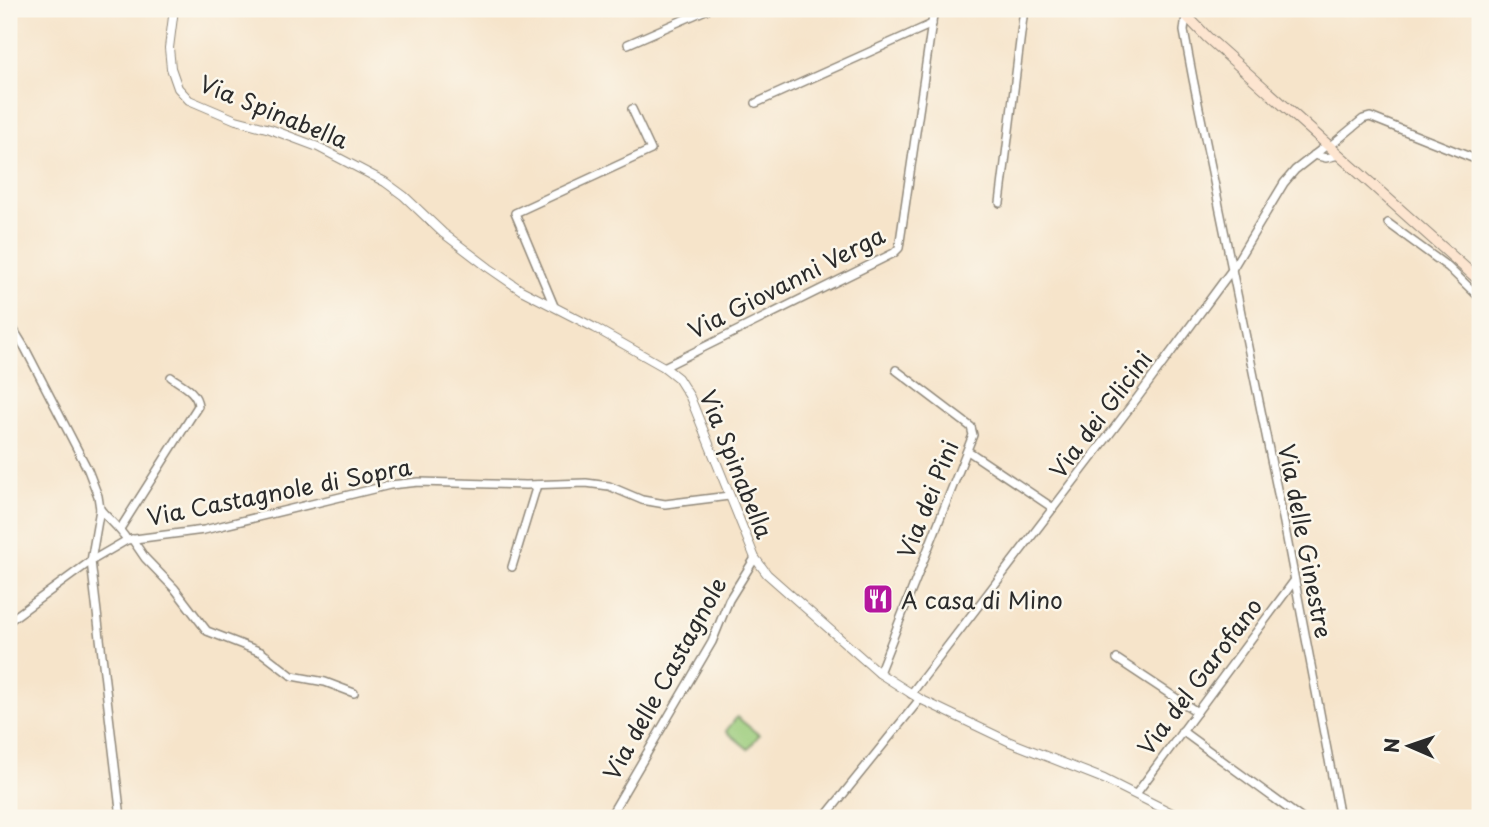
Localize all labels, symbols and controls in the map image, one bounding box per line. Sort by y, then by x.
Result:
street label: Via Spinabella [194,65,354,157]
street label: Via Giovanni Verga [681,217,891,347]
street label: Via dei Glicini [1040,343,1160,485]
street label: Via Spinabella [691,384,783,544]
street label: Via dei Pini [887,435,967,563]
street label: Via delle Ginestre [1270,441,1342,641]
street label: Via Castagnole di Sopra [144,448,414,534]
street label: Via delle Castagnole [594,570,734,786]
restaurant icon: A casa di Mino [861,582,895,616]
place label: A casa di Mino [901,582,1063,617]
street label: Via del Garofano [1128,590,1270,762]
north arrow [1374,712,1444,782]
text: N [1377,737,1405,753]

